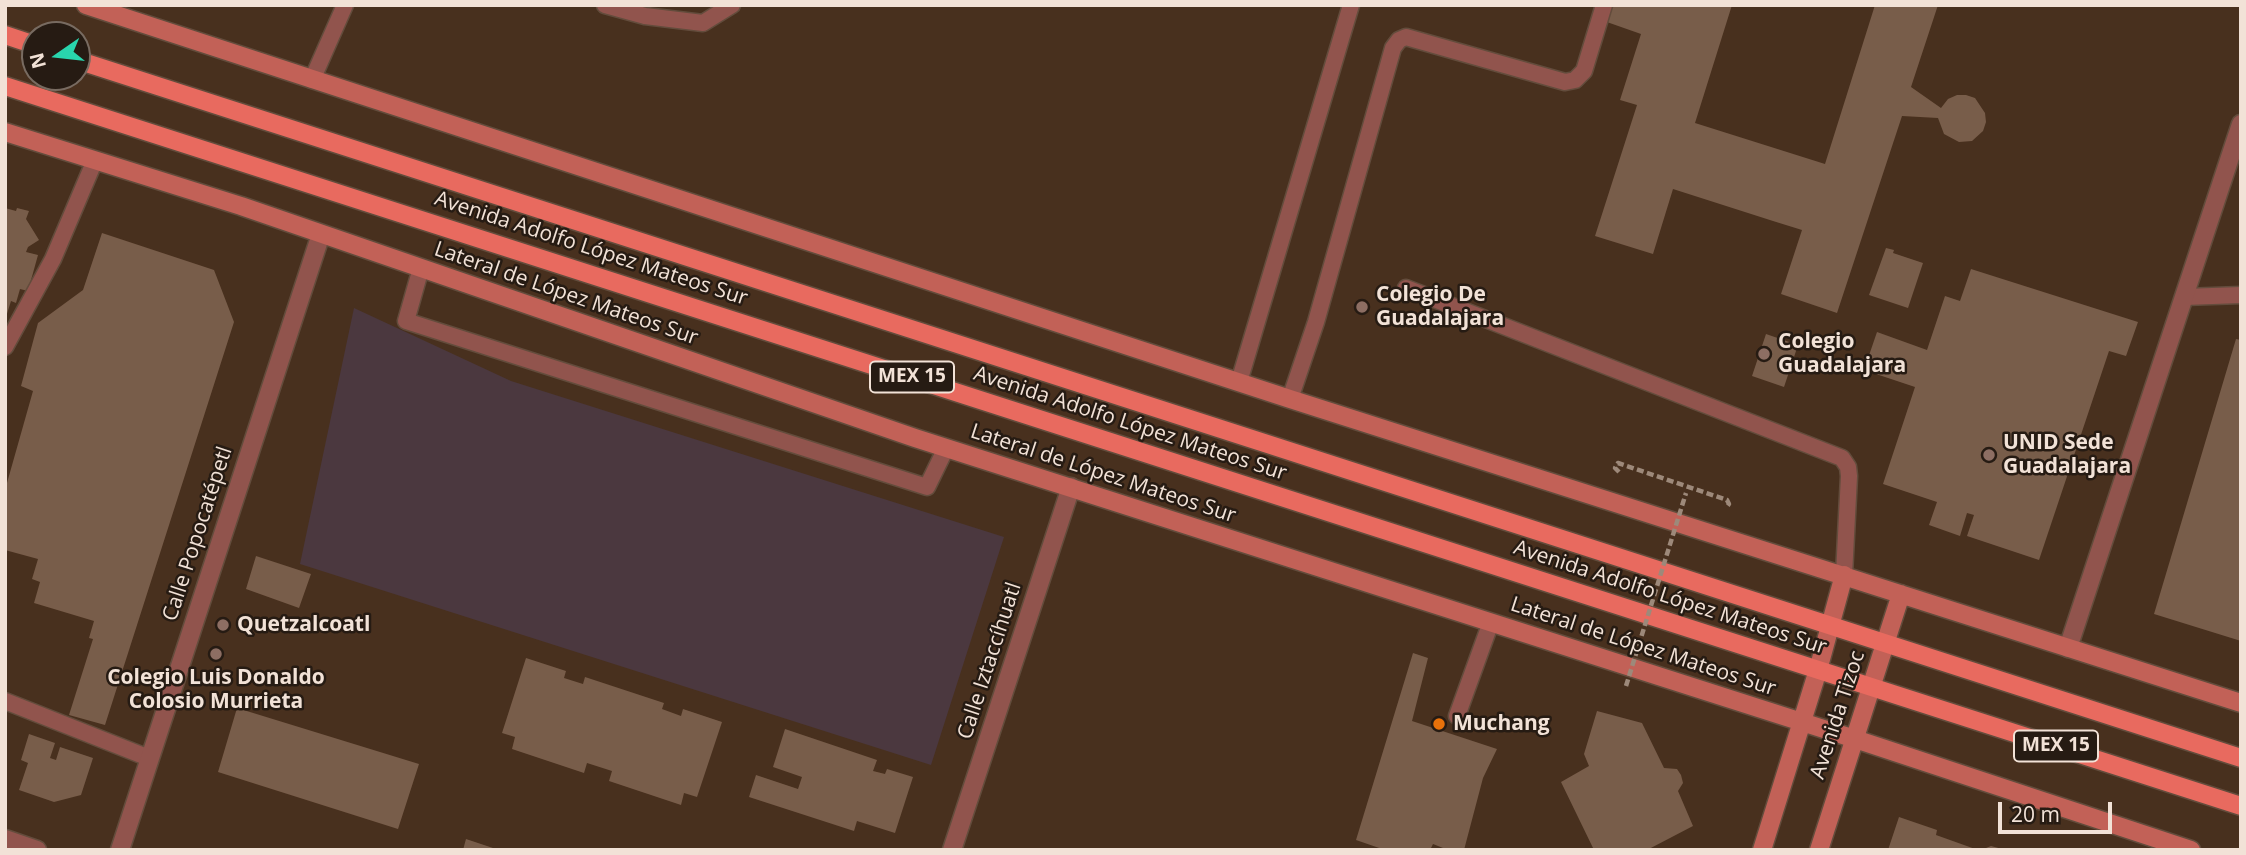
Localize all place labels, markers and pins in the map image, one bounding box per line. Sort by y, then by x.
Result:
place label: Colegio De Guadalajara [1376,282,1504,332]
marker: Colegio De Guadalajara [1354,299,1370,315]
place label: Colegio Guadalajara [1778,329,1906,379]
marker: Colegio Guadalajara [1756,346,1772,362]
place label: UNID Sede Guadalajara [2003,430,2131,480]
marker: UNID Sede Guadalajara [1981,447,1997,463]
place label: Quetzalcoatl [237,612,370,638]
marker: Quetzalcoatl [215,617,231,633]
marker: Colegio Luis Donaldo Colosio Murrieta [208,646,224,662]
place label: Colegio Luis Donaldo Colosio Murrieta [107,665,325,715]
place label: Muchang [1453,711,1550,737]
marker: Muchang [1431,716,1447,732]

